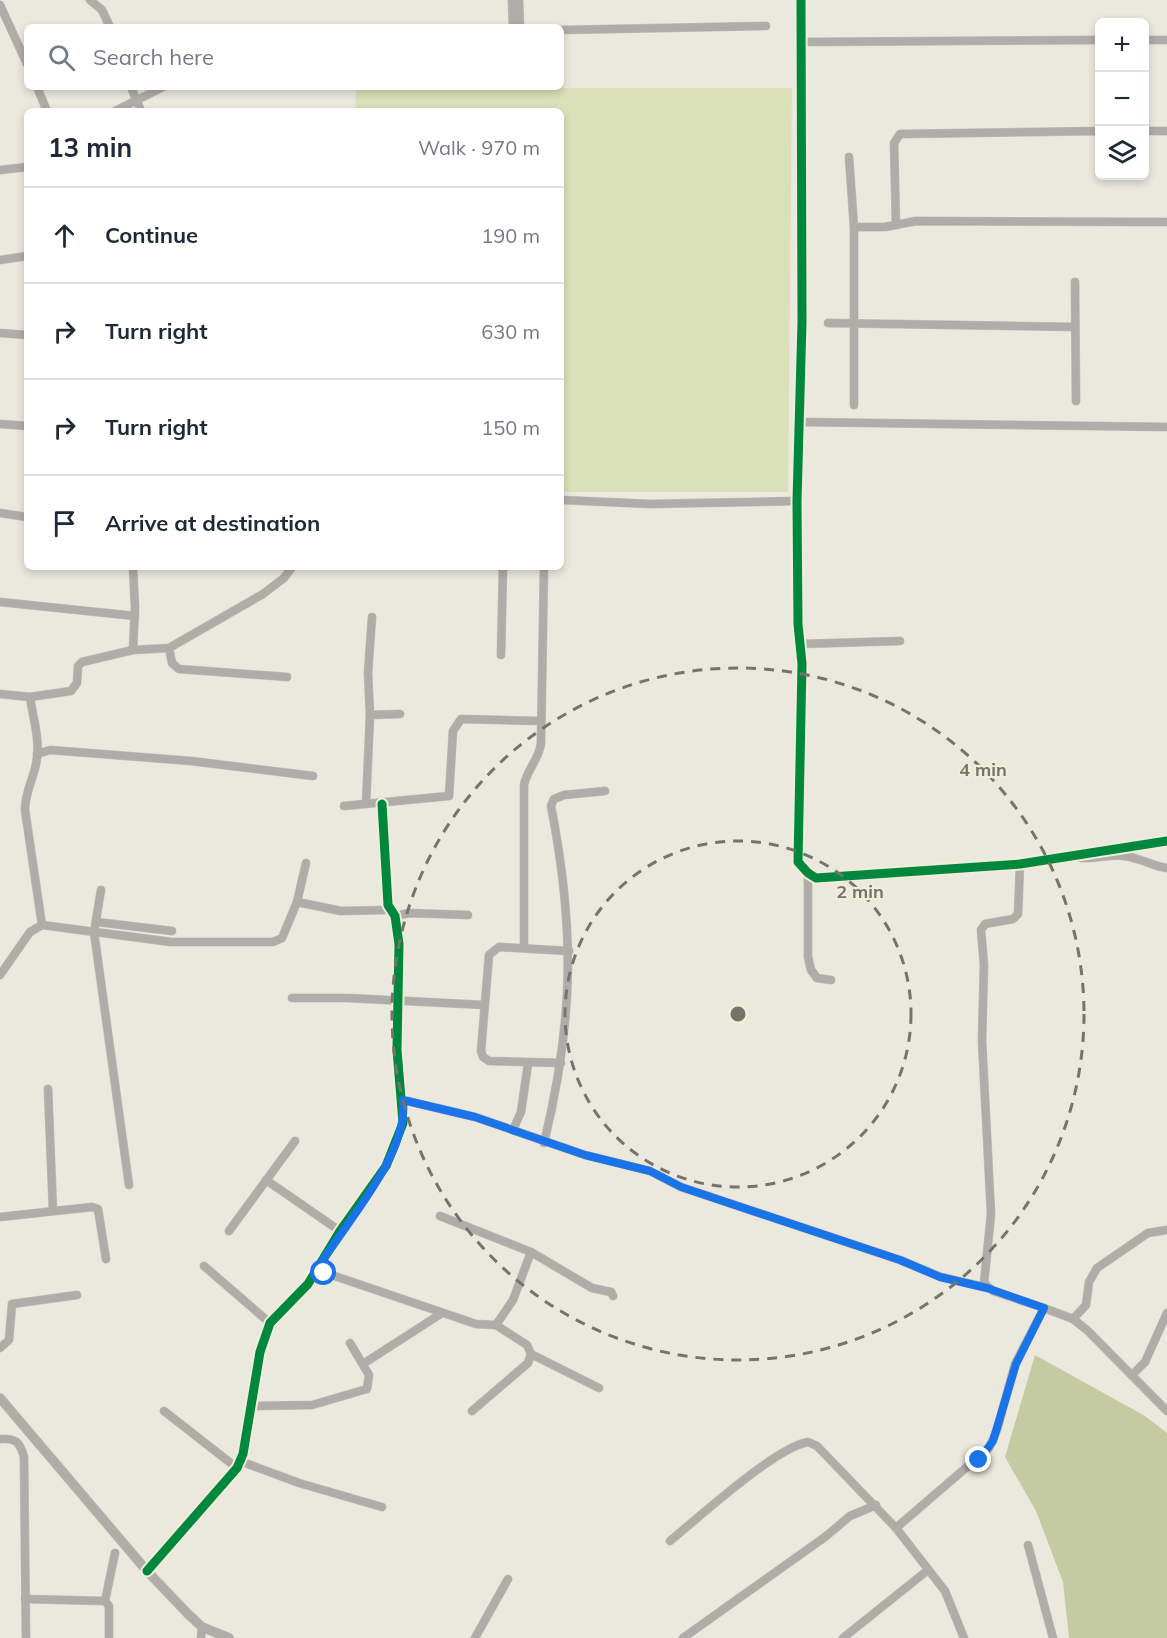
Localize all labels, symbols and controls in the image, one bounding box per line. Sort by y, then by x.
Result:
map controls [1095,18,1149,180]
button: + [1095,18,1149,72]
search box [24,24,564,90]
icon: search [45,41,78,74]
text: Search here [93,43,214,71]
button: − [1095,72,1149,126]
button: layers [1095,126,1149,180]
text: 13 min [48,131,132,164]
text: Walk · 970 m [418,135,540,160]
icon: ahead [48,219,81,252]
text: Continue [105,221,198,249]
text: 190 m [481,223,540,248]
icon: right [48,315,81,348]
text: Turn right [105,317,208,345]
text: 630 m [481,319,540,344]
icon: right [48,411,81,444]
text: Turn right [105,413,208,441]
text: 150 m [481,415,540,440]
icon: arrive [48,507,81,540]
text: Arrive at destination [105,509,320,537]
text: 4 min [959,758,1007,781]
text: 2 min [836,880,884,903]
centre of rings [728,1004,748,1024]
route start [310,1259,336,1285]
route end [965,1446,991,1472]

